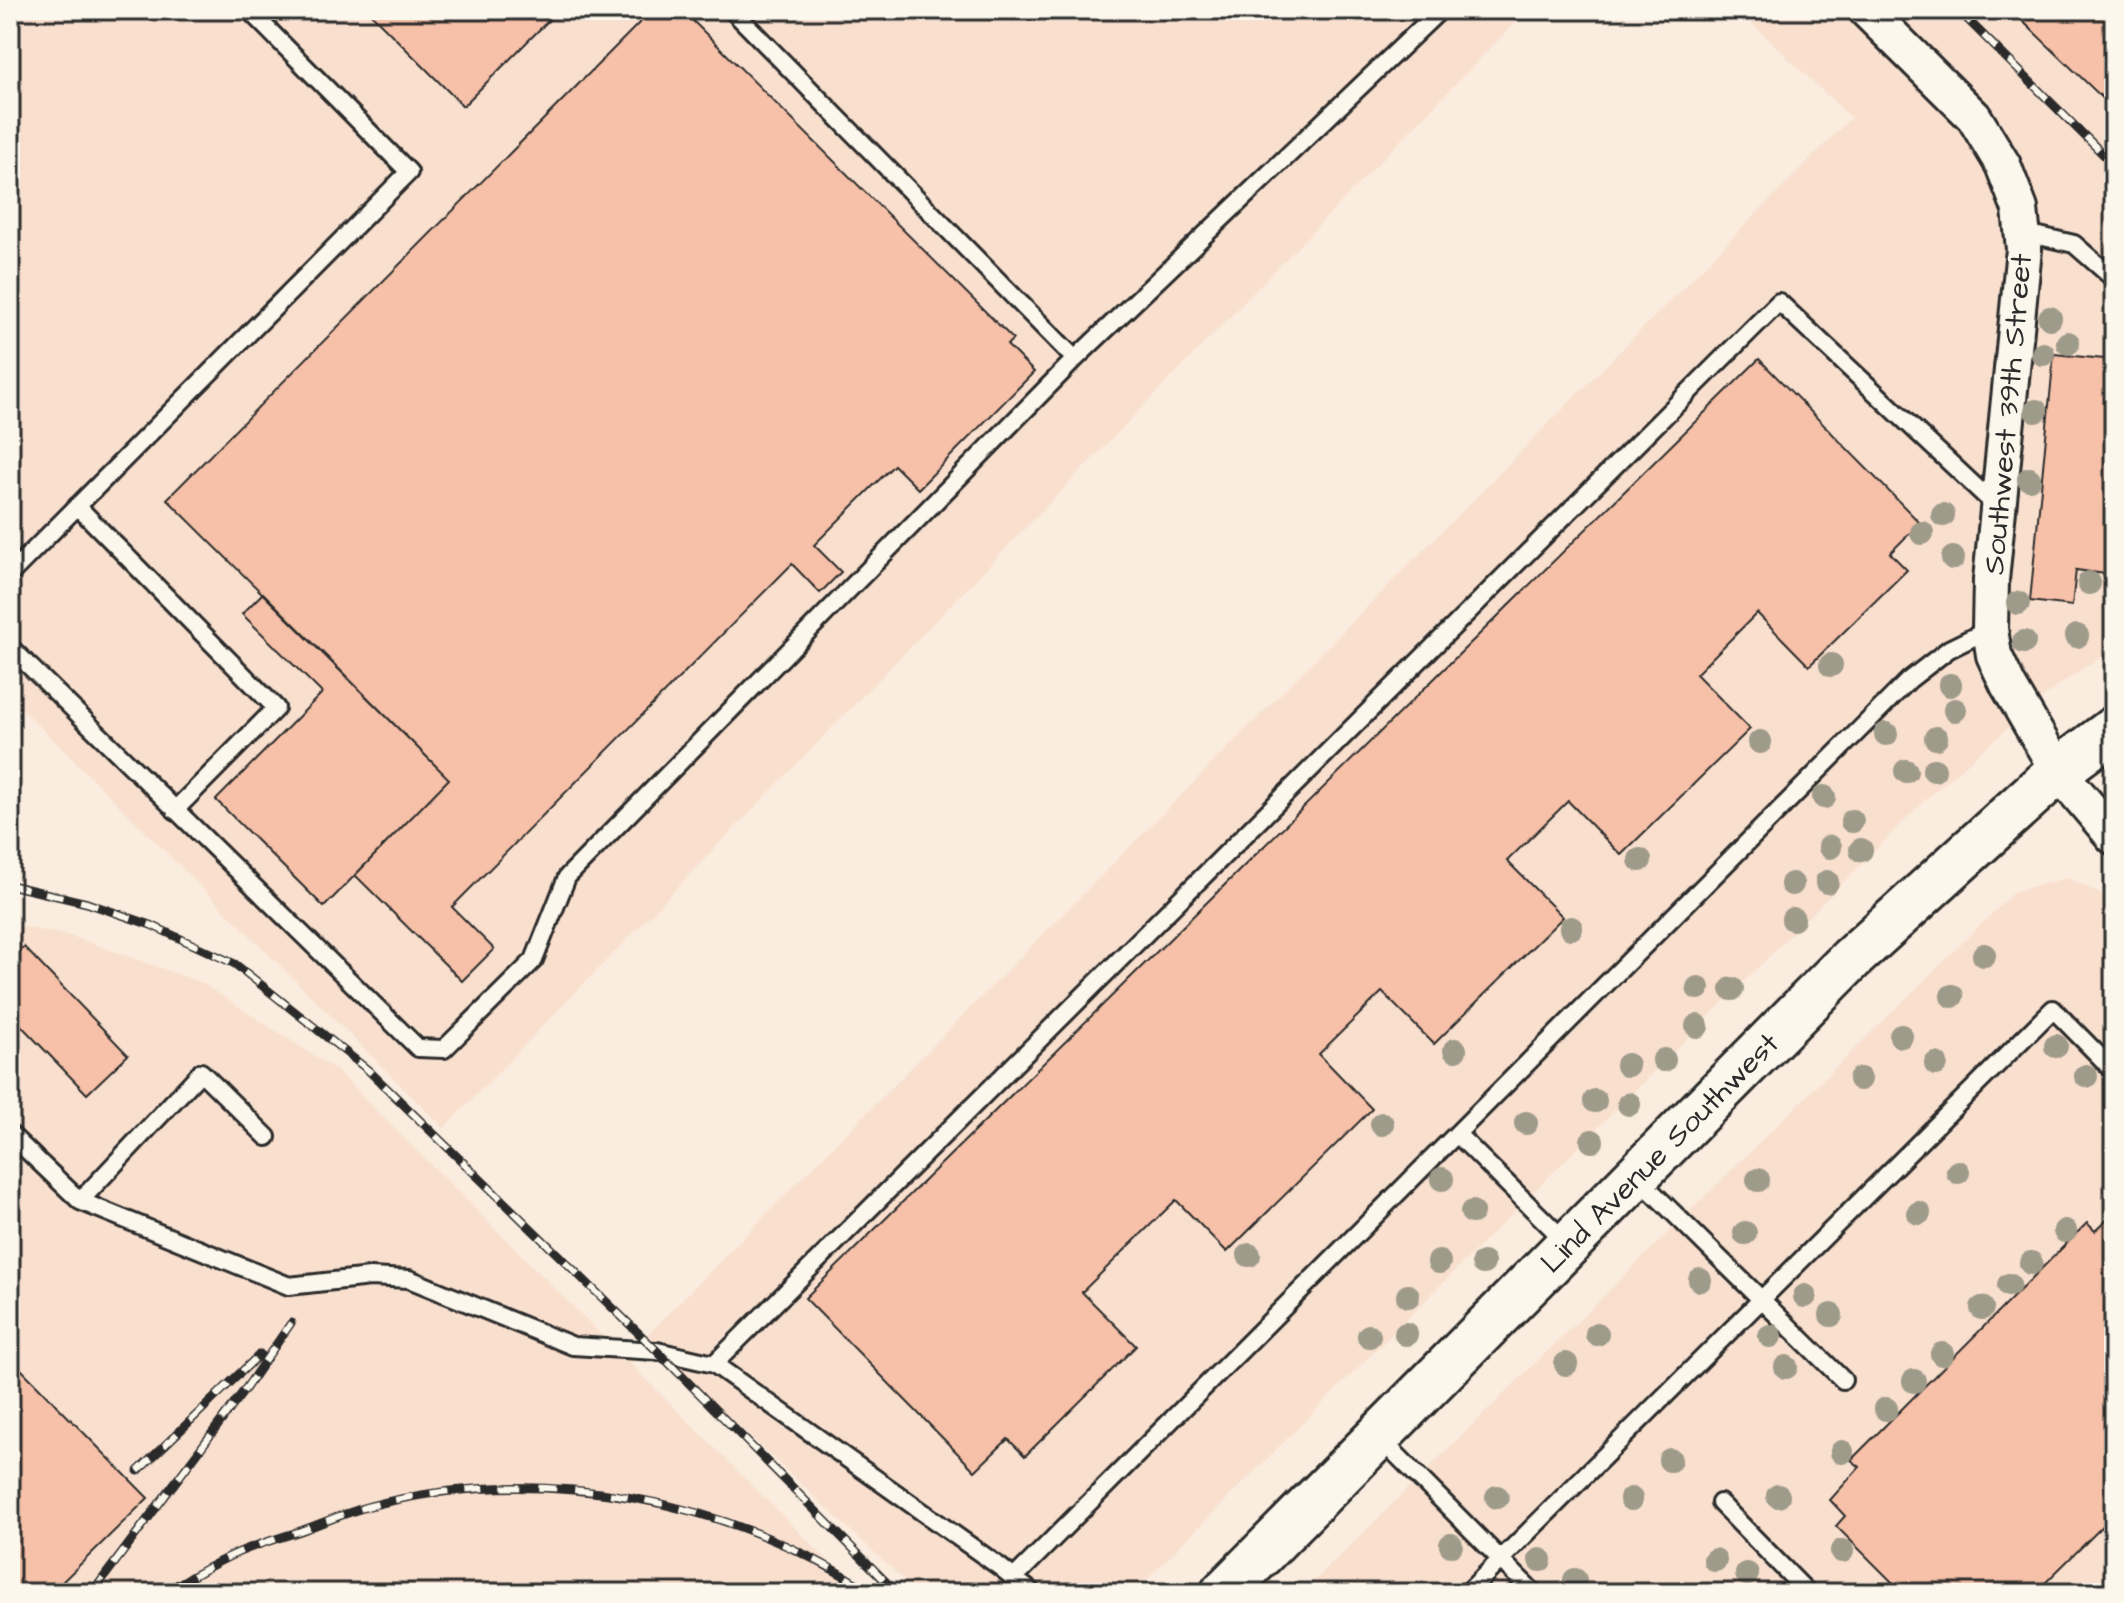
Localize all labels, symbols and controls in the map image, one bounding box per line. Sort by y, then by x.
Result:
street label: Southwest 39th Street [1973,252,2043,576]
street label: Lind Avenue Southwest [1531,1024,1789,1283]

